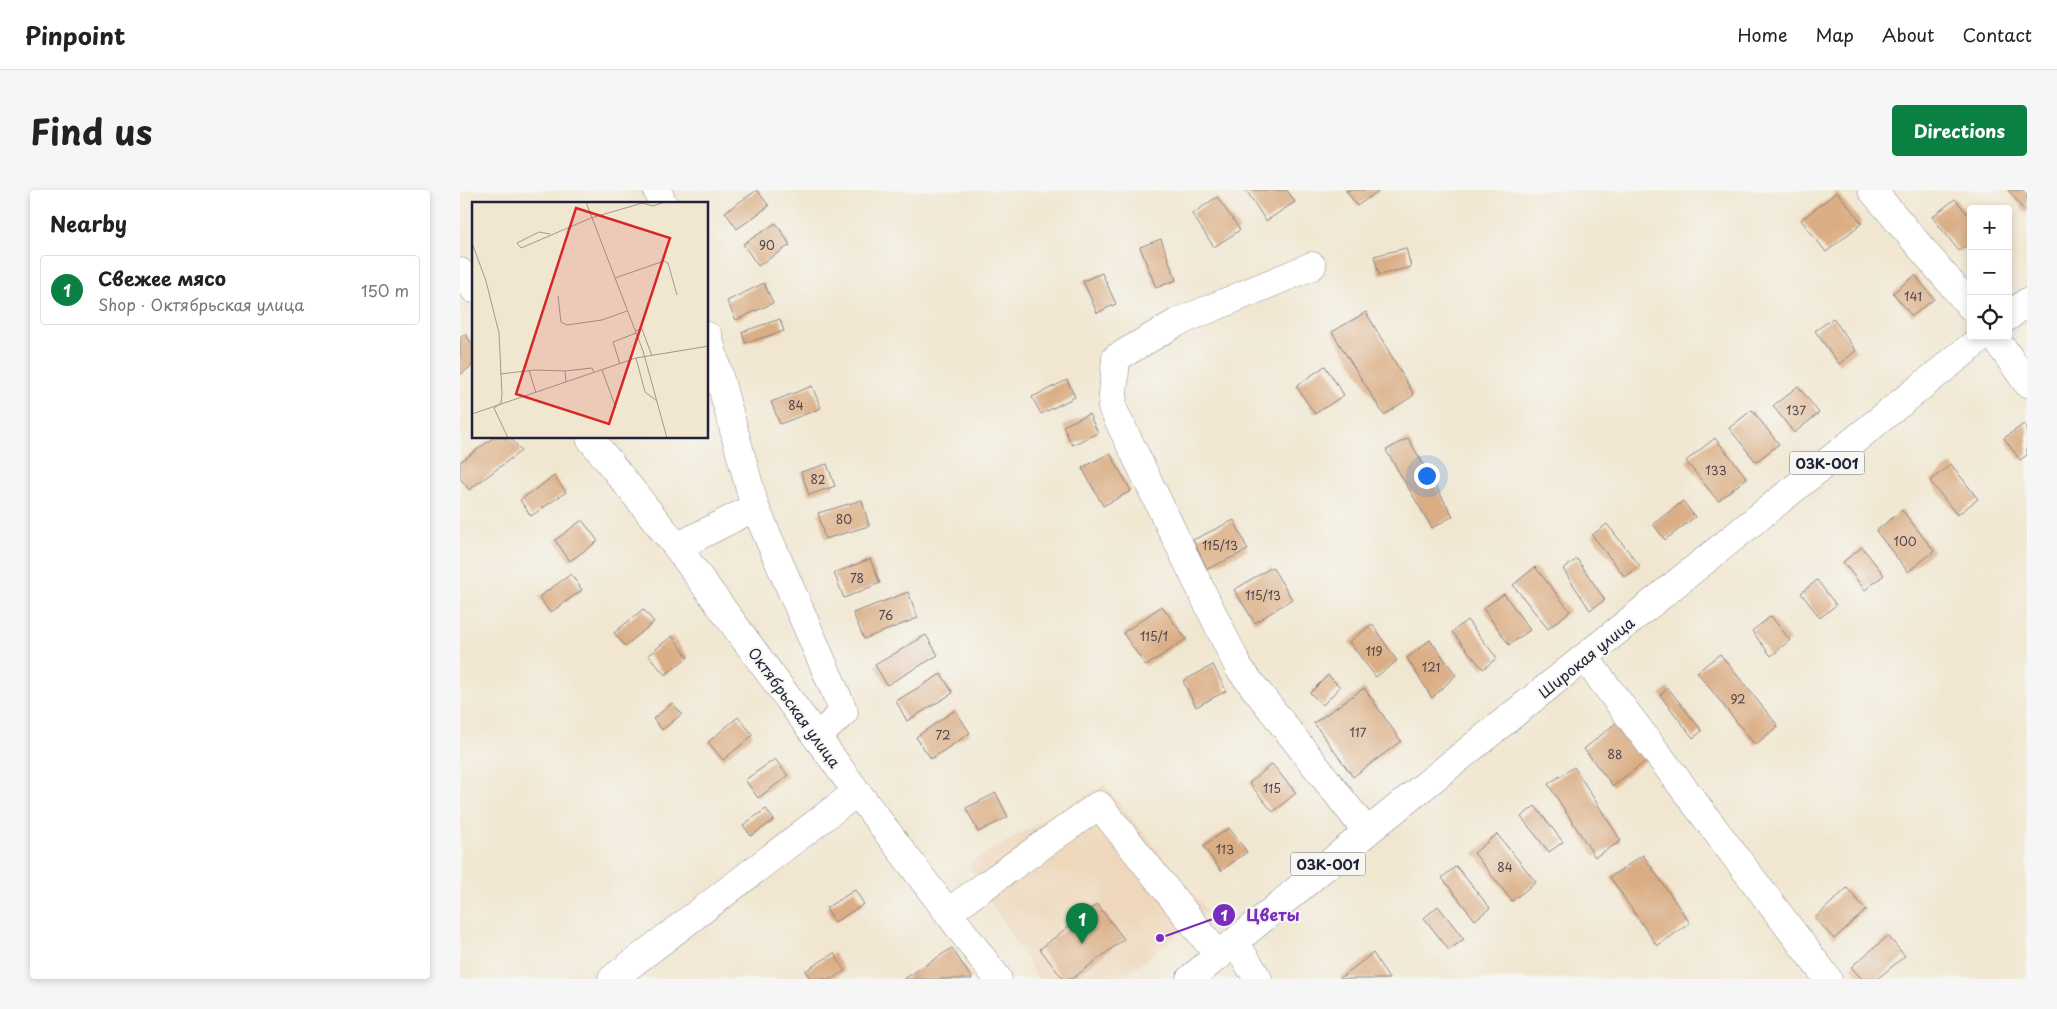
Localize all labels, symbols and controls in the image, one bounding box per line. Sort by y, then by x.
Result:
text: Pinpoint [25,17,126,53]
text: Home [1737,21,1787,48]
text: Map [1815,21,1854,48]
text: About [1882,21,1934,48]
text: Contact [1962,21,2032,48]
text: Find us [30,104,152,157]
button: Directions [1892,105,2027,156]
inset map [472,202,709,439]
map controls [1967,205,2012,340]
button: + [1967,205,2012,250]
text: Nearby [50,207,127,239]
house number: 90 [759,236,775,254]
button: − [1967,250,2012,295]
text: Свежее мясо [98,264,226,292]
text: 1 [63,278,71,302]
text: 150 m [361,278,409,302]
house number: 141 [1904,287,1922,305]
text: Shop · Октябрьская улица [98,292,304,316]
button: locate [1967,295,2012,340]
house number: 84 [788,396,804,414]
house number: 137 [1786,401,1806,419]
road number: 03К-001 [1790,452,1864,474]
house number: 133 [1705,461,1727,479]
your location [1414,463,1440,489]
house number: 82 [811,470,826,488]
house number: 80 [836,510,852,528]
house number: 100 [1894,532,1917,550]
house number: 115/13 [1202,536,1238,554]
house number: 78 [850,569,864,587]
house number: 115/13 [1245,586,1281,604]
house number: 76 [879,606,893,624]
street label: Широкая улица [1533,611,1640,703]
house number: 115/1 [1140,627,1168,645]
street label: Октябрьская улица [743,642,847,773]
house number: 119 [1365,642,1383,660]
house number: 121 [1422,658,1440,676]
house number: 92 [1730,690,1746,708]
house number: 117 [1350,723,1367,741]
house number: 72 [935,726,951,744]
house number: 88 [1608,745,1622,763]
house number: 115 [1263,779,1281,797]
house number: 113 [1216,840,1234,858]
road number: 03К-001 [1290,852,1366,876]
house number: 84 [1497,858,1513,876]
callout: Цветы [1212,900,1310,931]
text: Цветы [1246,902,1300,926]
pin: 1 [1066,903,1098,944]
text: 1 [1220,903,1228,926]

